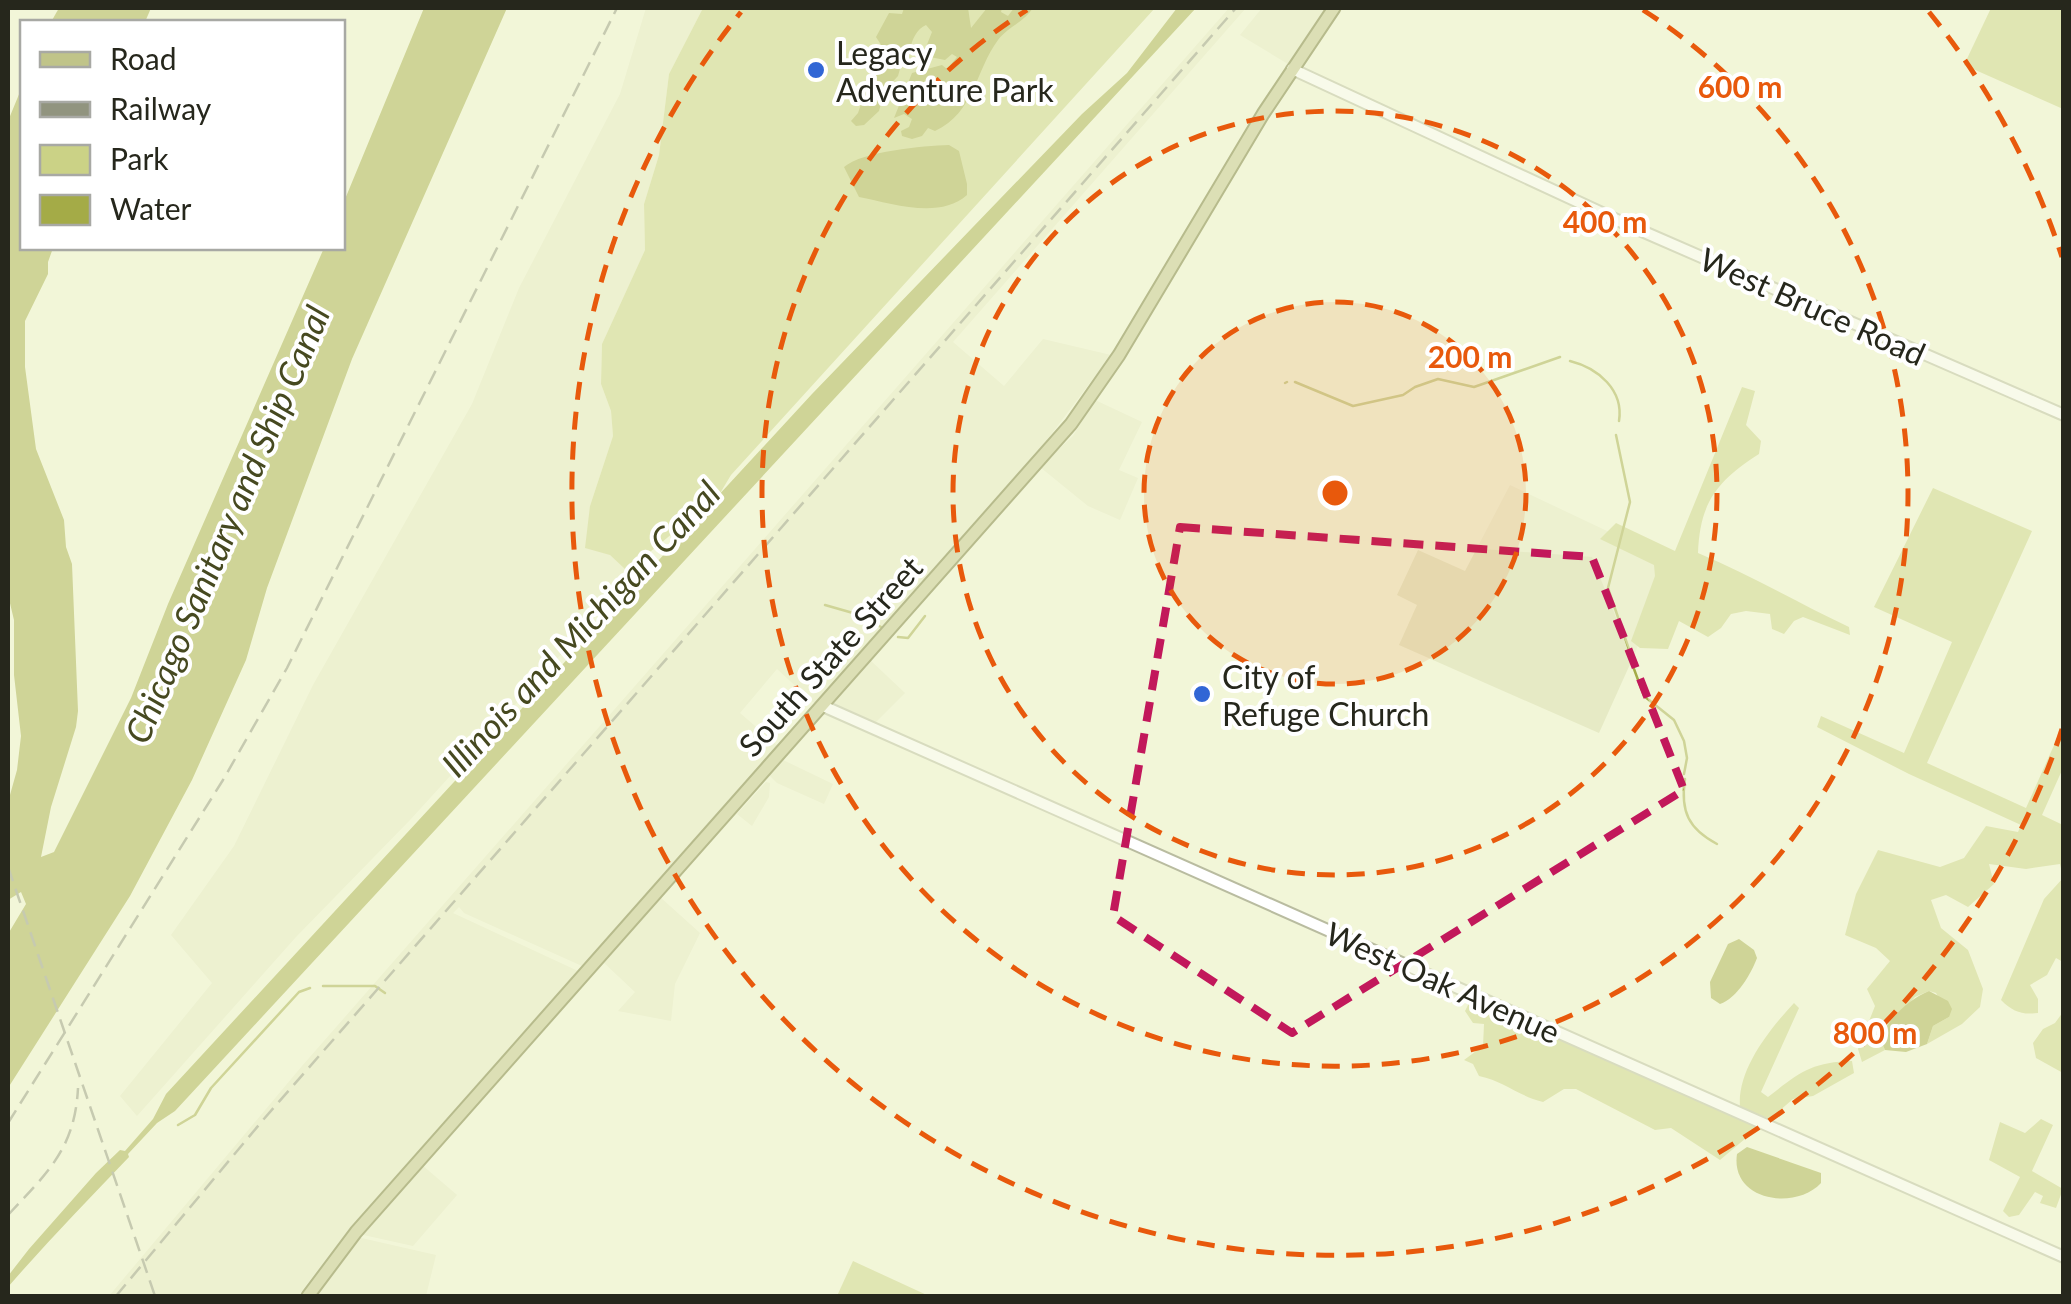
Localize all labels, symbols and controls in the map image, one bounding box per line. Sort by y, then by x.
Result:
legend [20,20,345,250]
place label: Legacy Adventure Park [836,33,1054,109]
text: Road [110,40,177,76]
marker: Legacy Adventure Park [805,59,827,81]
text: 600 m [1698,68,1782,104]
text: Railway [110,90,212,126]
text: Park [110,140,169,176]
text: Water [110,190,192,226]
text: 400 m [1563,203,1647,239]
street label: West Bruce Road [1694,239,1932,373]
water label: Chicago Sanitary and Ship Canal [115,299,337,749]
text: 200 m [1428,338,1512,374]
water label: Illinois and Michigan Canal [432,472,728,784]
centre of rings [1317,475,1353,511]
street label: South State Street [730,548,930,764]
place label: City of Refuge Church [1222,657,1429,733]
marker: City of Refuge Church [1191,683,1213,705]
street label: West Oak Avenue [1320,913,1566,1051]
text: 800 m [1833,1014,1917,1050]

